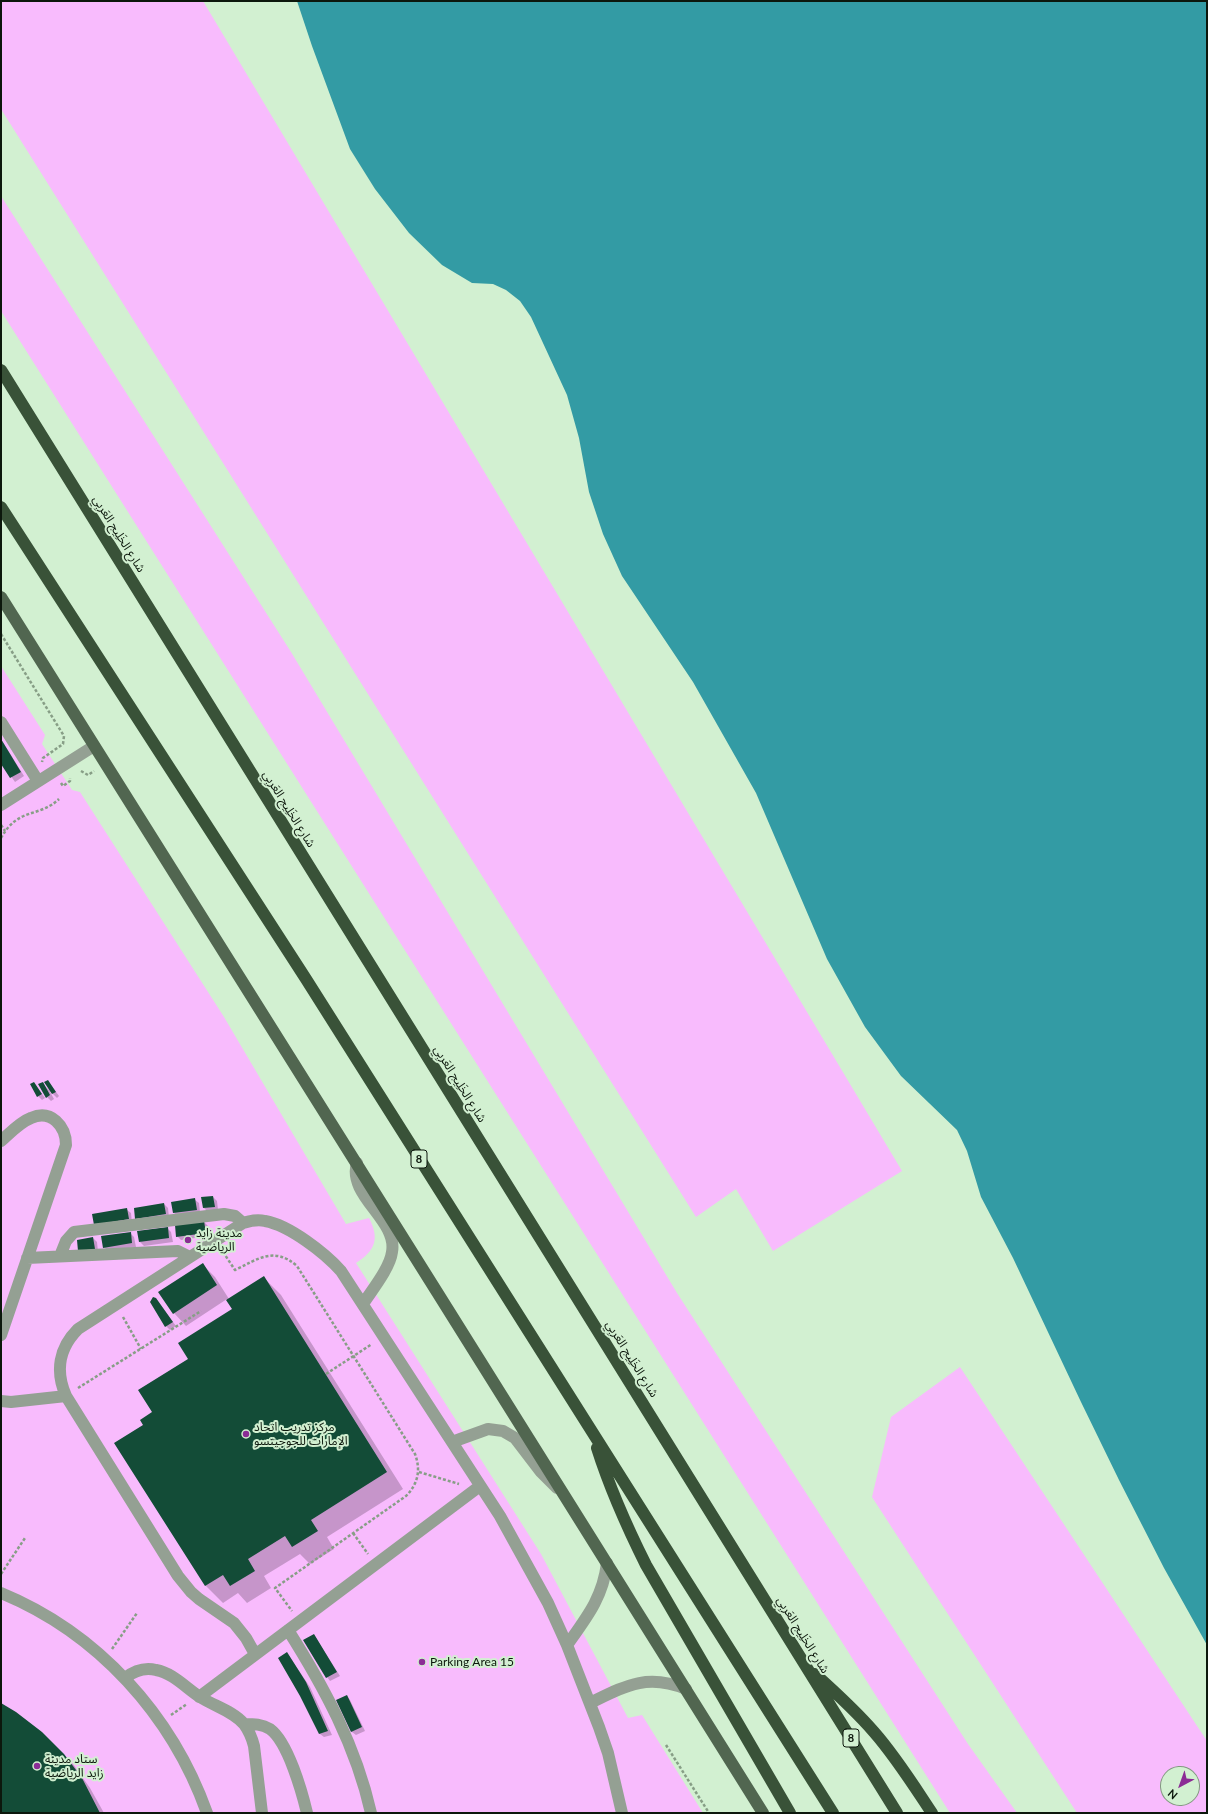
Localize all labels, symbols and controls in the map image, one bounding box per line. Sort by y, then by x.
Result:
street label: شارع الخَلِيج العَربِي [90,493,148,575]
street label: شارع الخَلِيج العَربِي [260,768,318,850]
street label: شارع الخَلِيج العَربِي [431,1043,489,1125]
road number: 8 [411,1150,427,1168]
place label: مدينة زايد الرياضية [196,1226,242,1254]
marker: مدينة زايد الرياضية [183,1235,193,1245]
street label: شارع الخَلِيج العَربِي [603,1318,661,1400]
place label: مركز تدريب اتحاد الإمارات للجوجيتسو [254,1420,347,1448]
marker: مركز تدريب اتحاد الإمارات للجوجيتسو [241,1429,251,1439]
street label: شارع الخَلِيج العَربِي [774,1594,832,1676]
place label: Parking Area 15 [430,1655,514,1669]
marker: Parking Area 15 [417,1657,427,1667]
road number: 8 [843,1729,859,1747]
place label: ستاد مدينة زايد الرياضية [45,1752,104,1780]
marker: ستاد مدينة زايد الرياضية [32,1761,42,1771]
north arrow [1160,1766,1200,1806]
text: N [1165,1787,1180,1802]

